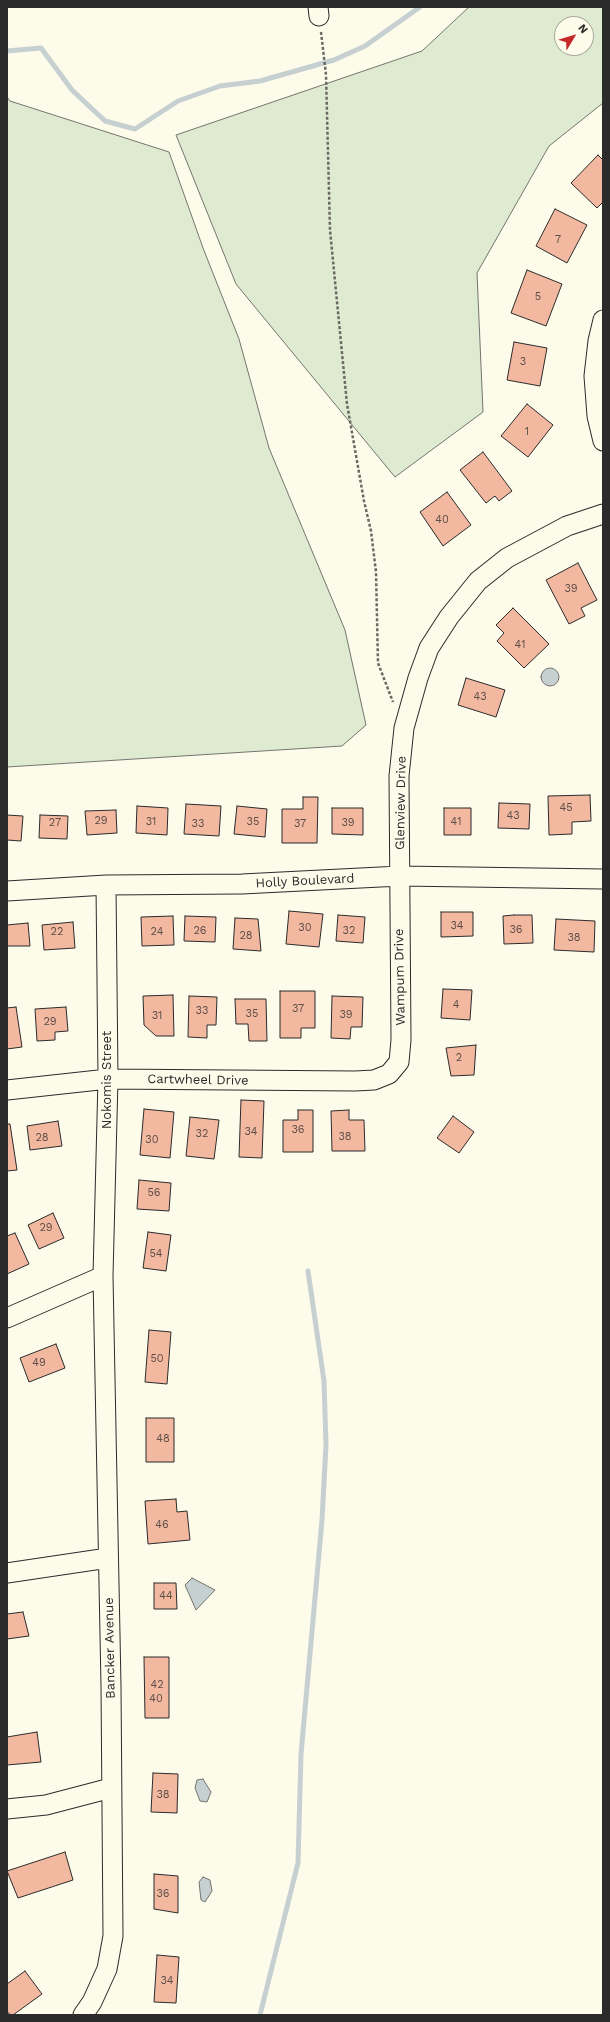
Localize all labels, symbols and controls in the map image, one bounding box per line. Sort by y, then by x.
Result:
north arrow [554,16,594,56]
text: N [575,22,591,36]
house number: 7 [555,233,561,247]
house number: 5 [535,290,541,304]
house number: 3 [520,355,526,369]
house number: 1 [525,425,529,439]
house number: 40 [435,513,449,527]
house number: 39 [564,582,578,596]
house number: 41 [515,638,525,652]
house number: 43 [473,690,487,704]
street label: Glenview Drive [392,756,410,850]
house number: 45 [559,801,573,815]
house number: 43 [506,809,520,823]
house number: 29 [94,814,108,828]
house number: 31 [146,815,156,829]
house number: 35 [247,815,259,829]
house number: 41 [451,815,461,829]
house number: 27 [49,816,61,830]
house number: 39 [341,816,355,830]
house number: 33 [192,817,204,831]
house number: 37 [294,817,306,831]
street label: Holly Boulevard [255,871,355,891]
house number: 34 [450,919,464,933]
house number: 30 [298,921,312,935]
house number: 36 [509,923,523,937]
house number: 26 [193,924,207,938]
house number: 32 [343,924,355,938]
house number: 22 [51,925,63,939]
house number: 24 [151,925,163,939]
street label: Wampum Drive [391,928,409,1026]
house number: 28 [239,929,253,943]
house number: 38 [567,931,581,945]
house number: 4 [453,998,459,1012]
house number: 37 [292,1002,304,1016]
house number: 33 [196,1004,208,1018]
house number: 35 [246,1007,258,1021]
house number: 39 [339,1008,353,1022]
house number: 31 [152,1009,162,1023]
house number: 29 [43,1015,57,1029]
street label: Nokomis Street [99,1031,115,1129]
house number: 2 [456,1051,462,1065]
street label: Cartwheel Drive [147,1071,249,1089]
house number: 36 [291,1123,305,1137]
house number: 34 [244,1125,258,1139]
house number: 32 [196,1127,208,1141]
house number: 38 [338,1130,352,1144]
house number: 28 [35,1131,49,1145]
house number: 30 [145,1133,159,1147]
house number: 56 [147,1186,161,1200]
house number: 29 [39,1221,53,1235]
house number: 54 [149,1247,163,1261]
house number: 50 [150,1352,164,1366]
house number: 49 [32,1356,46,1370]
house number: 48 [156,1432,170,1446]
house number: 46 [155,1518,169,1532]
house number: 44 [159,1589,173,1603]
street label: Bancker Avenue [101,1597,119,1699]
house number: 42 [150,1678,164,1692]
house number: 40 [149,1692,163,1706]
house number: 38 [156,1788,170,1802]
house number: 36 [156,1887,170,1901]
house number: 34 [160,1974,174,1988]

